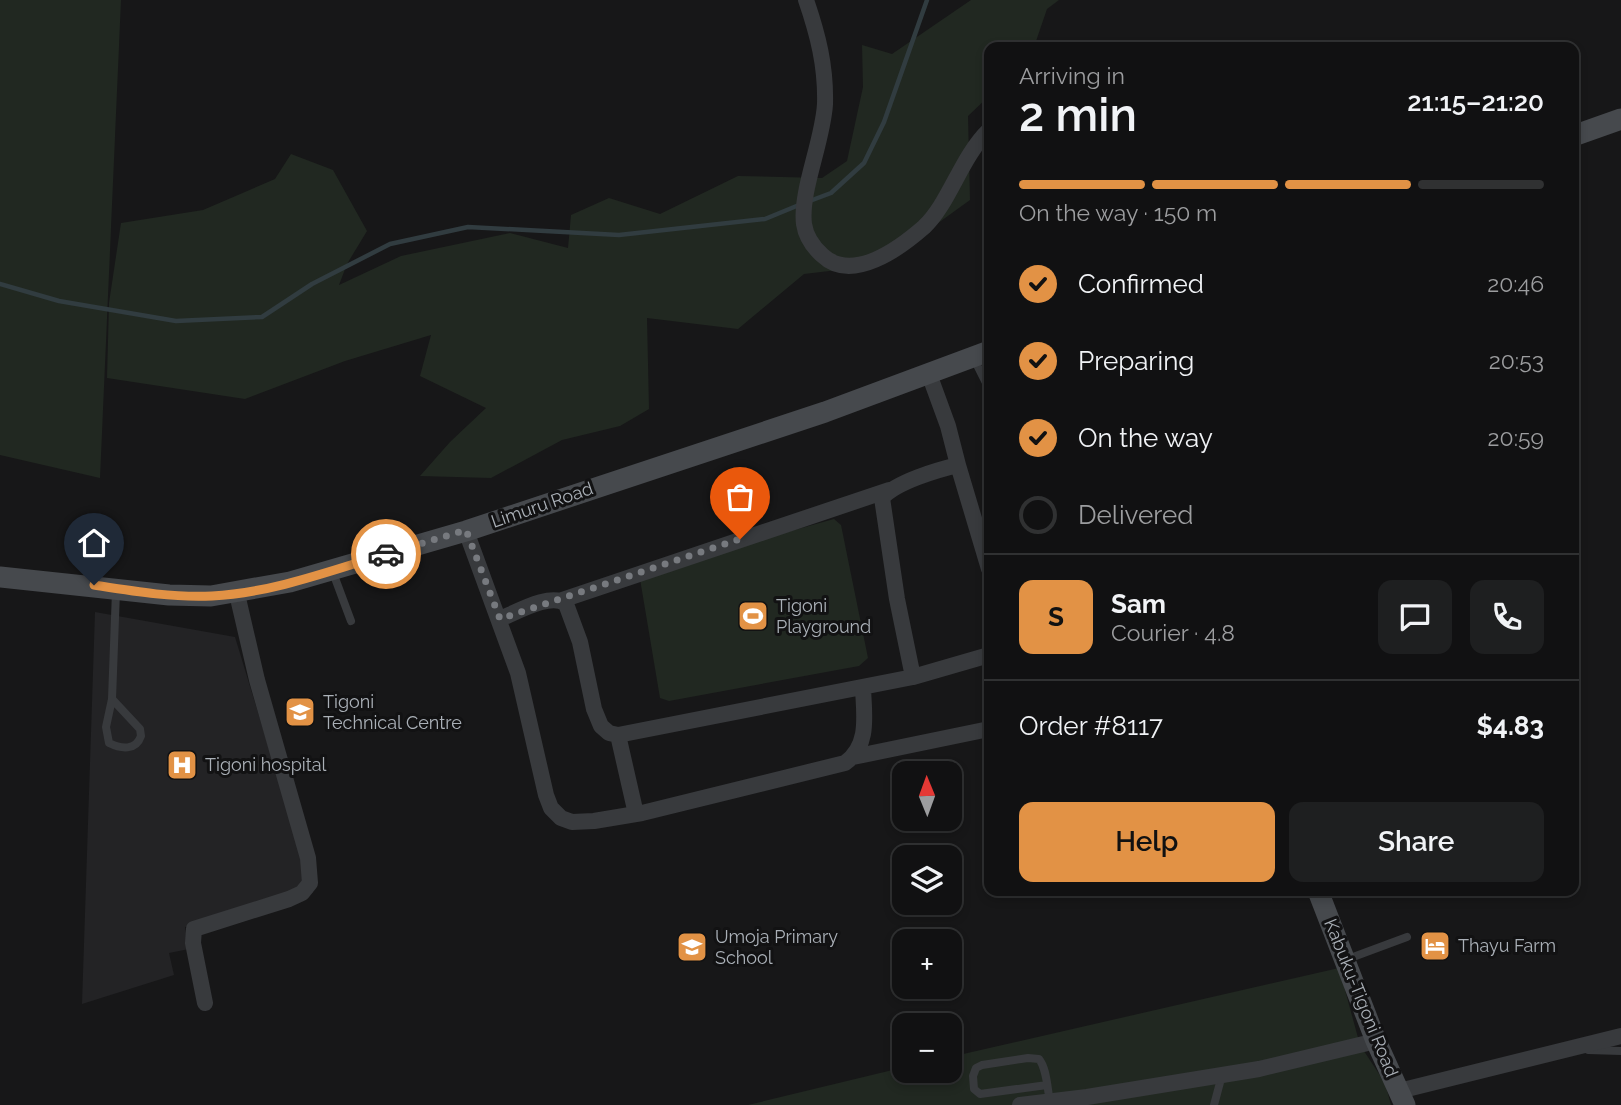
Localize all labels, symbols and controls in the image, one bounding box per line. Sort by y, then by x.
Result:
text: Arriving in [1019,62,1125,89]
text: 21:15–21:20 [1407,87,1544,117]
text: 2 min [1019,88,1137,142]
text: On the way · 150 m [1019,199,1217,226]
icon: check [1019,265,1057,303]
text: Confirmed [1078,269,1204,299]
text: 20:46 [1487,270,1544,297]
icon: check [1019,342,1057,380]
text: Preparing [1078,346,1194,376]
text: 20:53 [1489,347,1544,374]
icon: check [1019,419,1057,457]
text: On the way [1078,423,1213,453]
text: 20:59 [1488,424,1544,451]
pin [710,467,770,539]
street label: Limuru Road [488,477,596,532]
icon: bag [721,478,759,516]
text: Delivered [1078,500,1193,530]
pin [64,513,124,585]
courier [351,519,421,589]
icon: home [75,524,113,562]
icon: car [367,535,405,573]
button: chat [1378,580,1452,654]
button: phone [1470,580,1544,654]
text: Sam [1111,589,1166,619]
place label: Tigoni Playground [776,595,871,637]
sports icon: Tigoni Playground [736,599,770,633]
text: S [1048,602,1064,632]
text: Courier · 4.8 [1111,619,1235,646]
place label: Tigoni Technical Centre [323,691,462,733]
school or university icon: Tigoni Technical Centre [283,695,317,729]
text: Order #8117 [1019,711,1163,741]
text: $4.83 [1477,711,1544,741]
hospital icon: Tigoni hospital [165,748,199,782]
place label: Tigoni hospital [205,754,327,775]
north arrow [892,761,962,831]
map controls [892,761,962,1083]
button: Help [1019,802,1275,882]
button: Share [1289,802,1544,882]
button: layers [892,845,962,915]
street label: Kabuku-Tigoni Road [1320,916,1403,1080]
place label: Umoja Primary School [715,926,838,968]
button: + [892,929,962,999]
hotel icon: Thayu Farm [1418,929,1452,963]
school or university icon: Umoja Primary School [675,930,709,964]
place label: Thayu Farm [1458,935,1556,956]
button: − [892,1013,962,1083]

